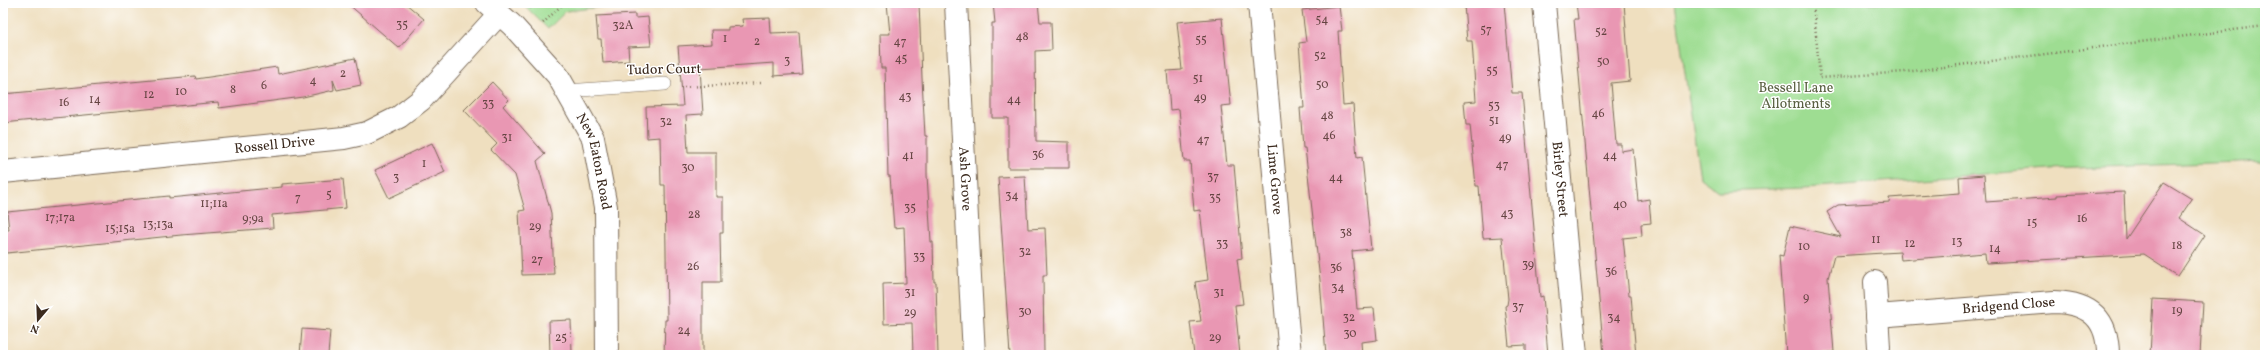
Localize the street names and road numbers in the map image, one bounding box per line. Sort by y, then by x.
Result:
street label: Tudor Court [627,60,702,80]
street label: New Eaton Road [571,110,616,212]
street label: Rossell Drive [234,131,316,158]
street label: Birley Street [1547,140,1573,218]
street label: Lime Grove [1262,143,1287,216]
street label: Ash Grove [954,146,976,212]
street label: Bridgend Close [1961,292,2056,319]

